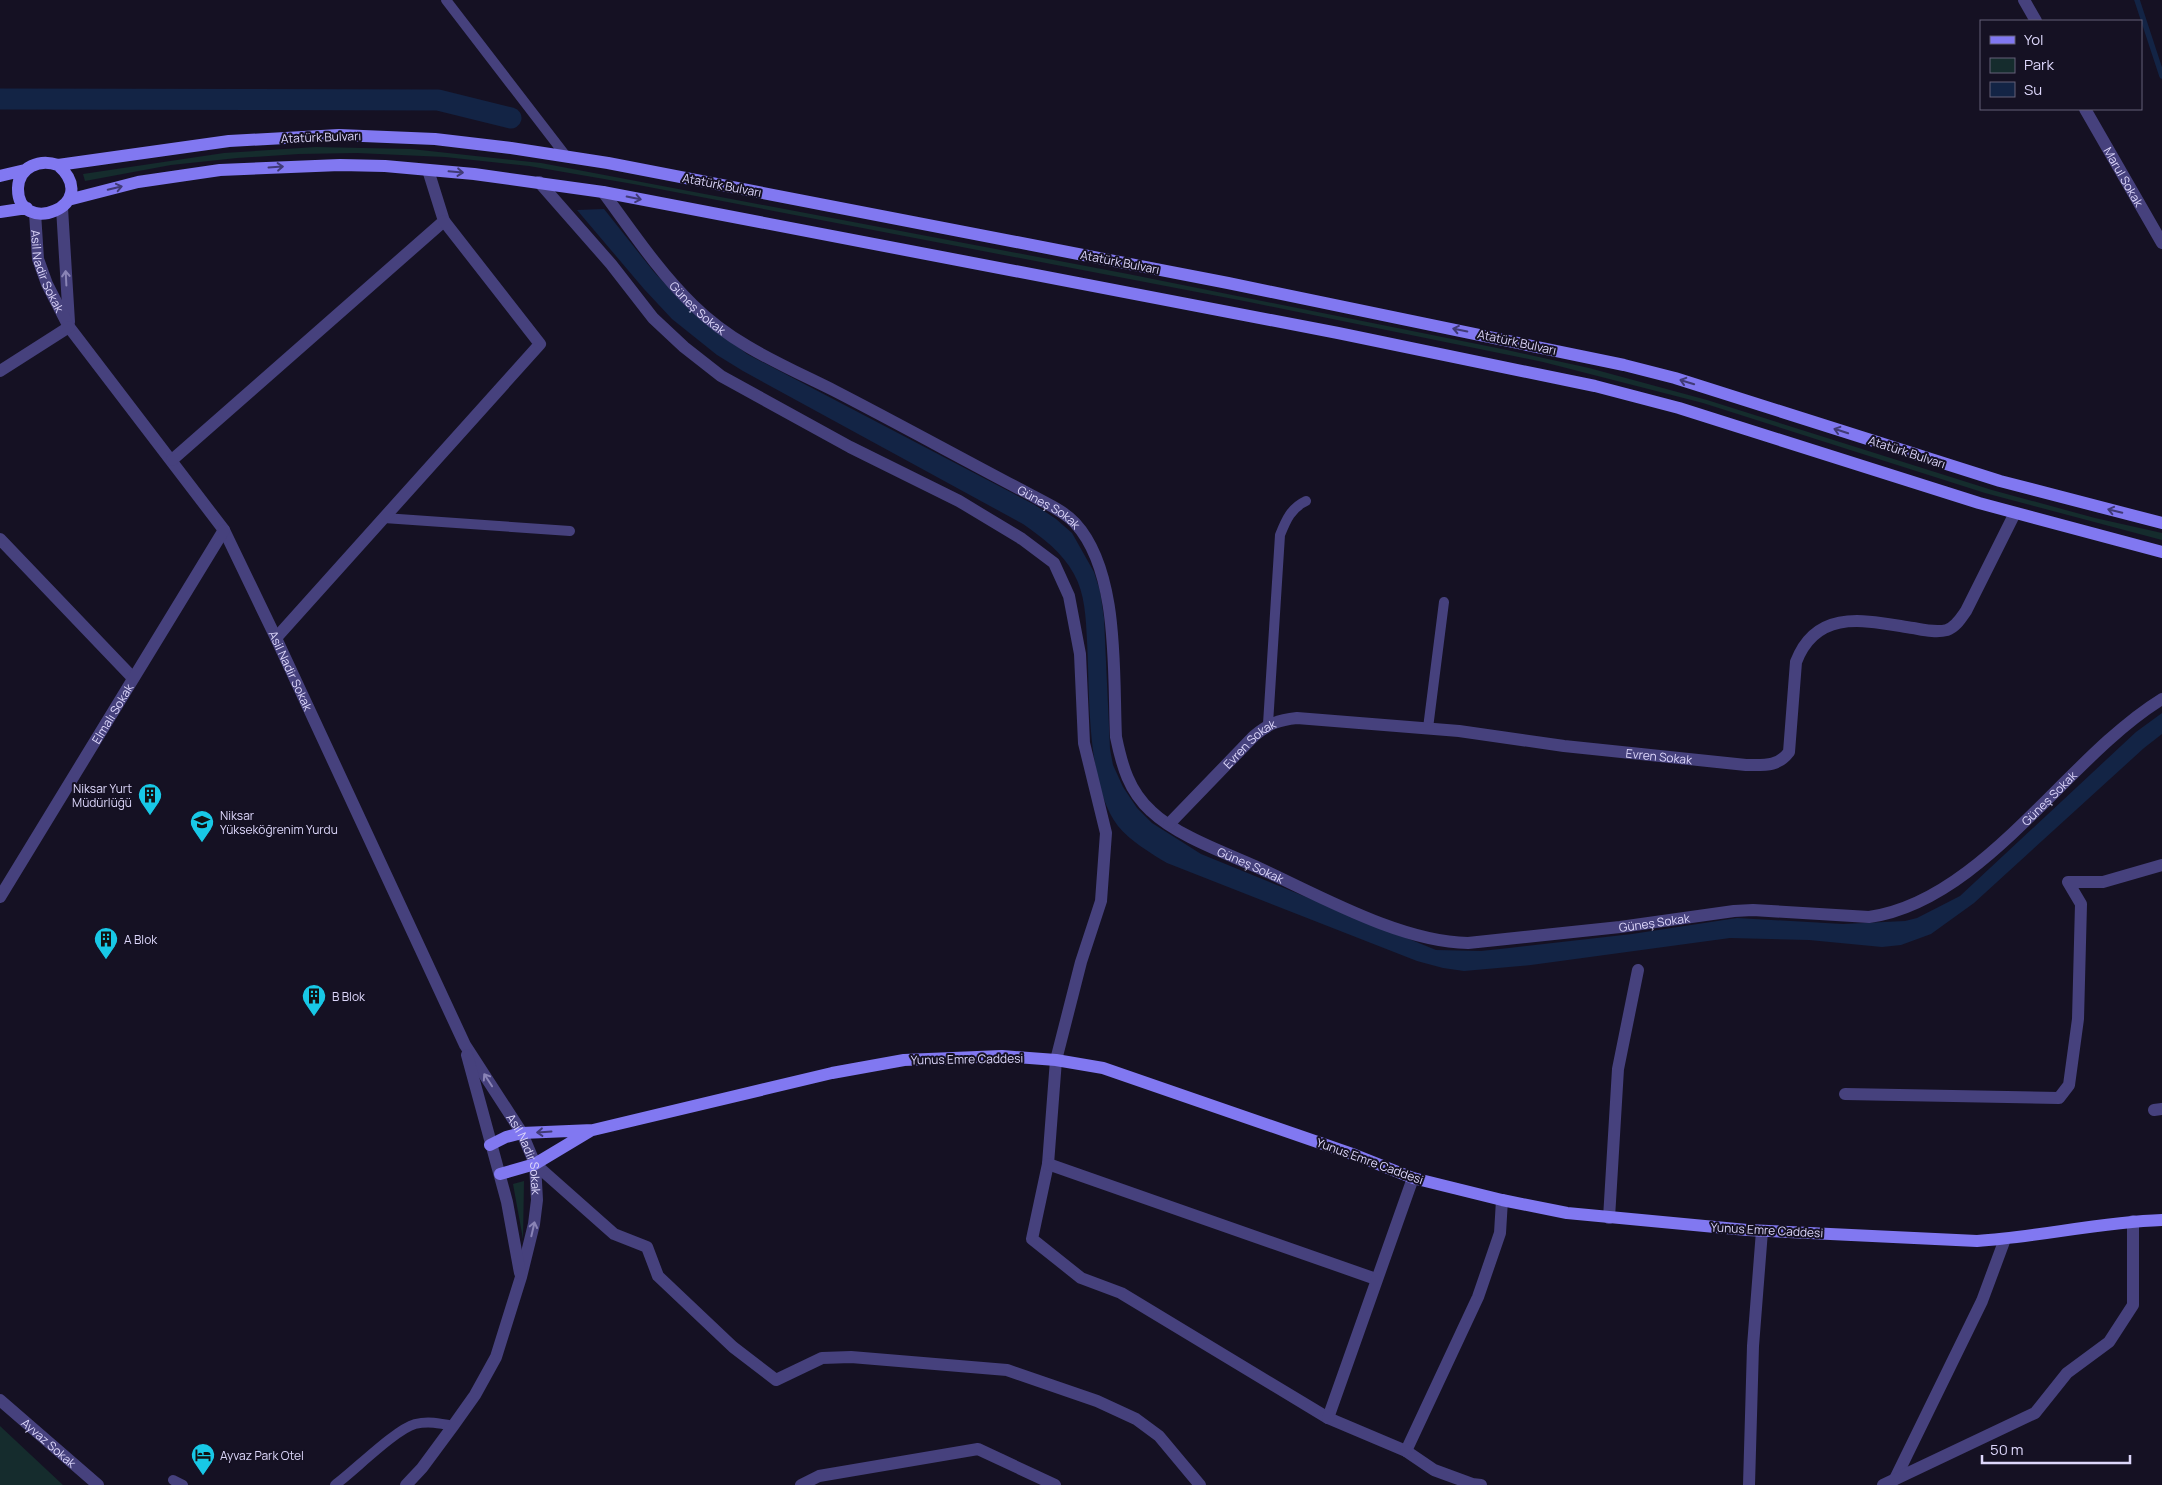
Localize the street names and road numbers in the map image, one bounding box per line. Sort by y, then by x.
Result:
street label: Atatürk Bulvarı [281,127,361,147]
street label: Marul Sokak [2100,144,2148,211]
street label: Atatürk Bulvarı [681,169,763,201]
street label: Asil Nadir Sokak [28,229,69,316]
street label: Atatürk Bulvarı [1079,246,1161,278]
street label: Güneş Sokak [666,277,730,339]
street label: Atatürk Bulvarı [1476,325,1558,359]
street label: Atatürk Bulvarı [1866,432,1948,472]
street label: Güneş Sokak [1015,481,1085,533]
street label: Asil Nadir Sokak [265,628,317,714]
street label: Elmalı Sokak [87,679,137,747]
street label: Evren Sokak [1219,714,1279,772]
street label: Evren Sokak [1625,744,1694,768]
street label: Güneş Sokak [2017,766,2081,829]
street label: Güneş Sokak [1215,843,1288,888]
street label: Güneş Sokak [1618,909,1692,936]
street label: Yunus Emre Caddesi [911,1050,1023,1068]
street label: Asil Nadir Sokak [503,1110,545,1196]
street label: Yunus Emre Caddesi [1314,1134,1426,1188]
street label: Yunus Emre Caddesi [1710,1219,1824,1241]
street label: Ayvaz Sokak [18,1414,81,1472]

